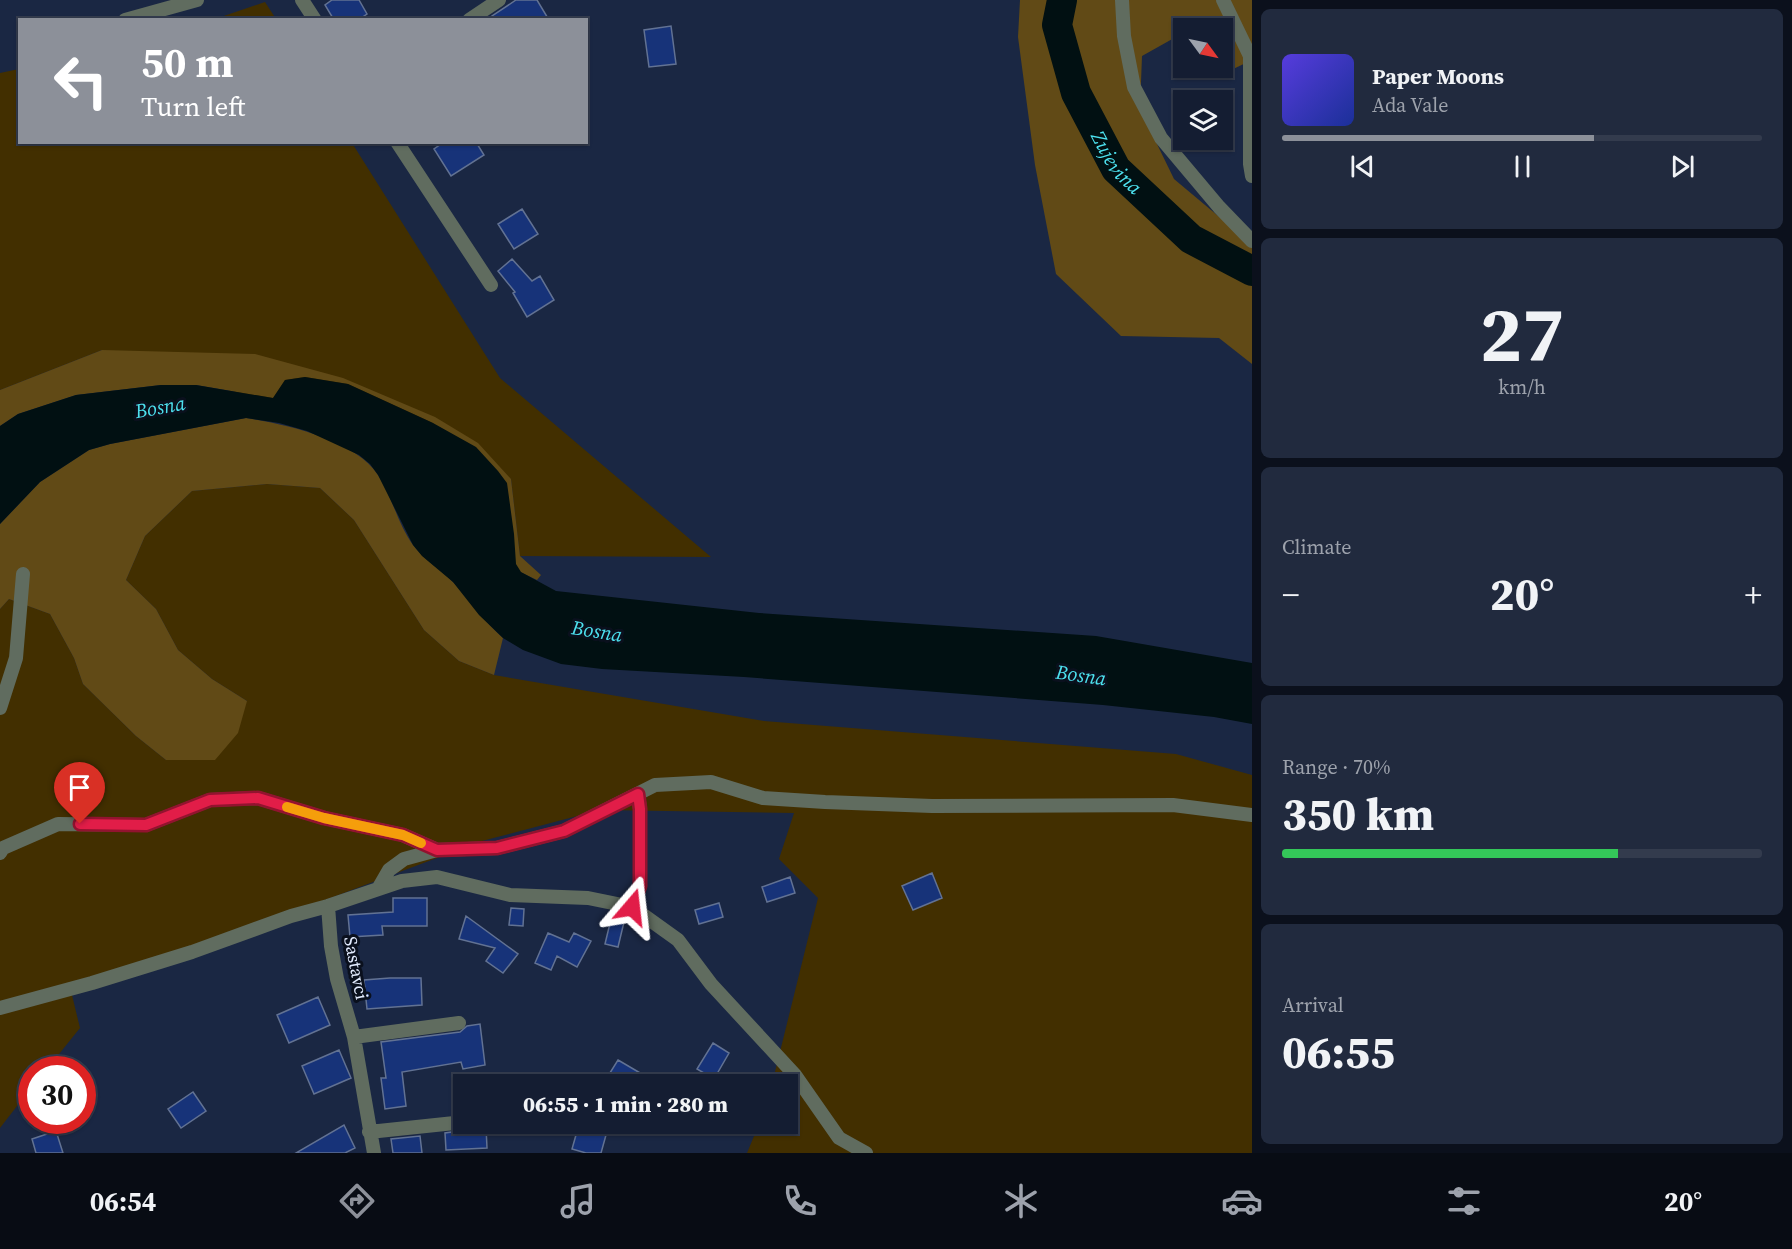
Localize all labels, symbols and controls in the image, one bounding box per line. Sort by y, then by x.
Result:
north arrow [1173,18,1233,78]
map controls [1173,18,1233,150]
text: 50 m [141,33,234,91]
icon: left [42,42,120,120]
text: Paper Moons [1372,61,1504,91]
text: Turn left [141,88,245,125]
button: layers [1173,90,1233,150]
text: Ada Vale [1372,91,1448,119]
water label: Zujevina [1084,125,1149,201]
icon: previous [1346,150,1379,183]
icon: pause [1506,150,1539,183]
icon: next [1666,150,1699,183]
text: 27 [1480,280,1564,387]
text: km/h [1498,373,1546,401]
water label: Bosna [132,389,188,425]
text: Climate [1282,533,1351,561]
text: 20° [1490,563,1554,625]
text: − [1282,572,1300,617]
text: + [1744,572,1762,617]
water label: Bosna [569,613,625,649]
water label: Bosna [1053,657,1109,692]
text: Range · 70% [1282,753,1391,781]
pin [54,762,105,824]
icon: arrive [63,771,96,804]
text: 350 km [1282,783,1434,845]
position arrow [600,875,664,939]
street label: Sastavci [338,934,375,1002]
text: Arrival [1282,991,1344,1019]
text: 06:55 [1282,1021,1395,1083]
speed limit sign: 30 [18,1056,96,1134]
text: 06:55 · 1 min · 280 m [523,1089,728,1119]
icon: directions [336,1180,378,1222]
icon: music [557,1180,599,1222]
icon: phone [779,1180,821,1222]
icon: climate [1000,1180,1042,1222]
icon: car [1221,1180,1263,1222]
icon: filters [1443,1180,1485,1222]
text: 06:54 [90,1183,156,1220]
text: 20° [1664,1183,1702,1220]

